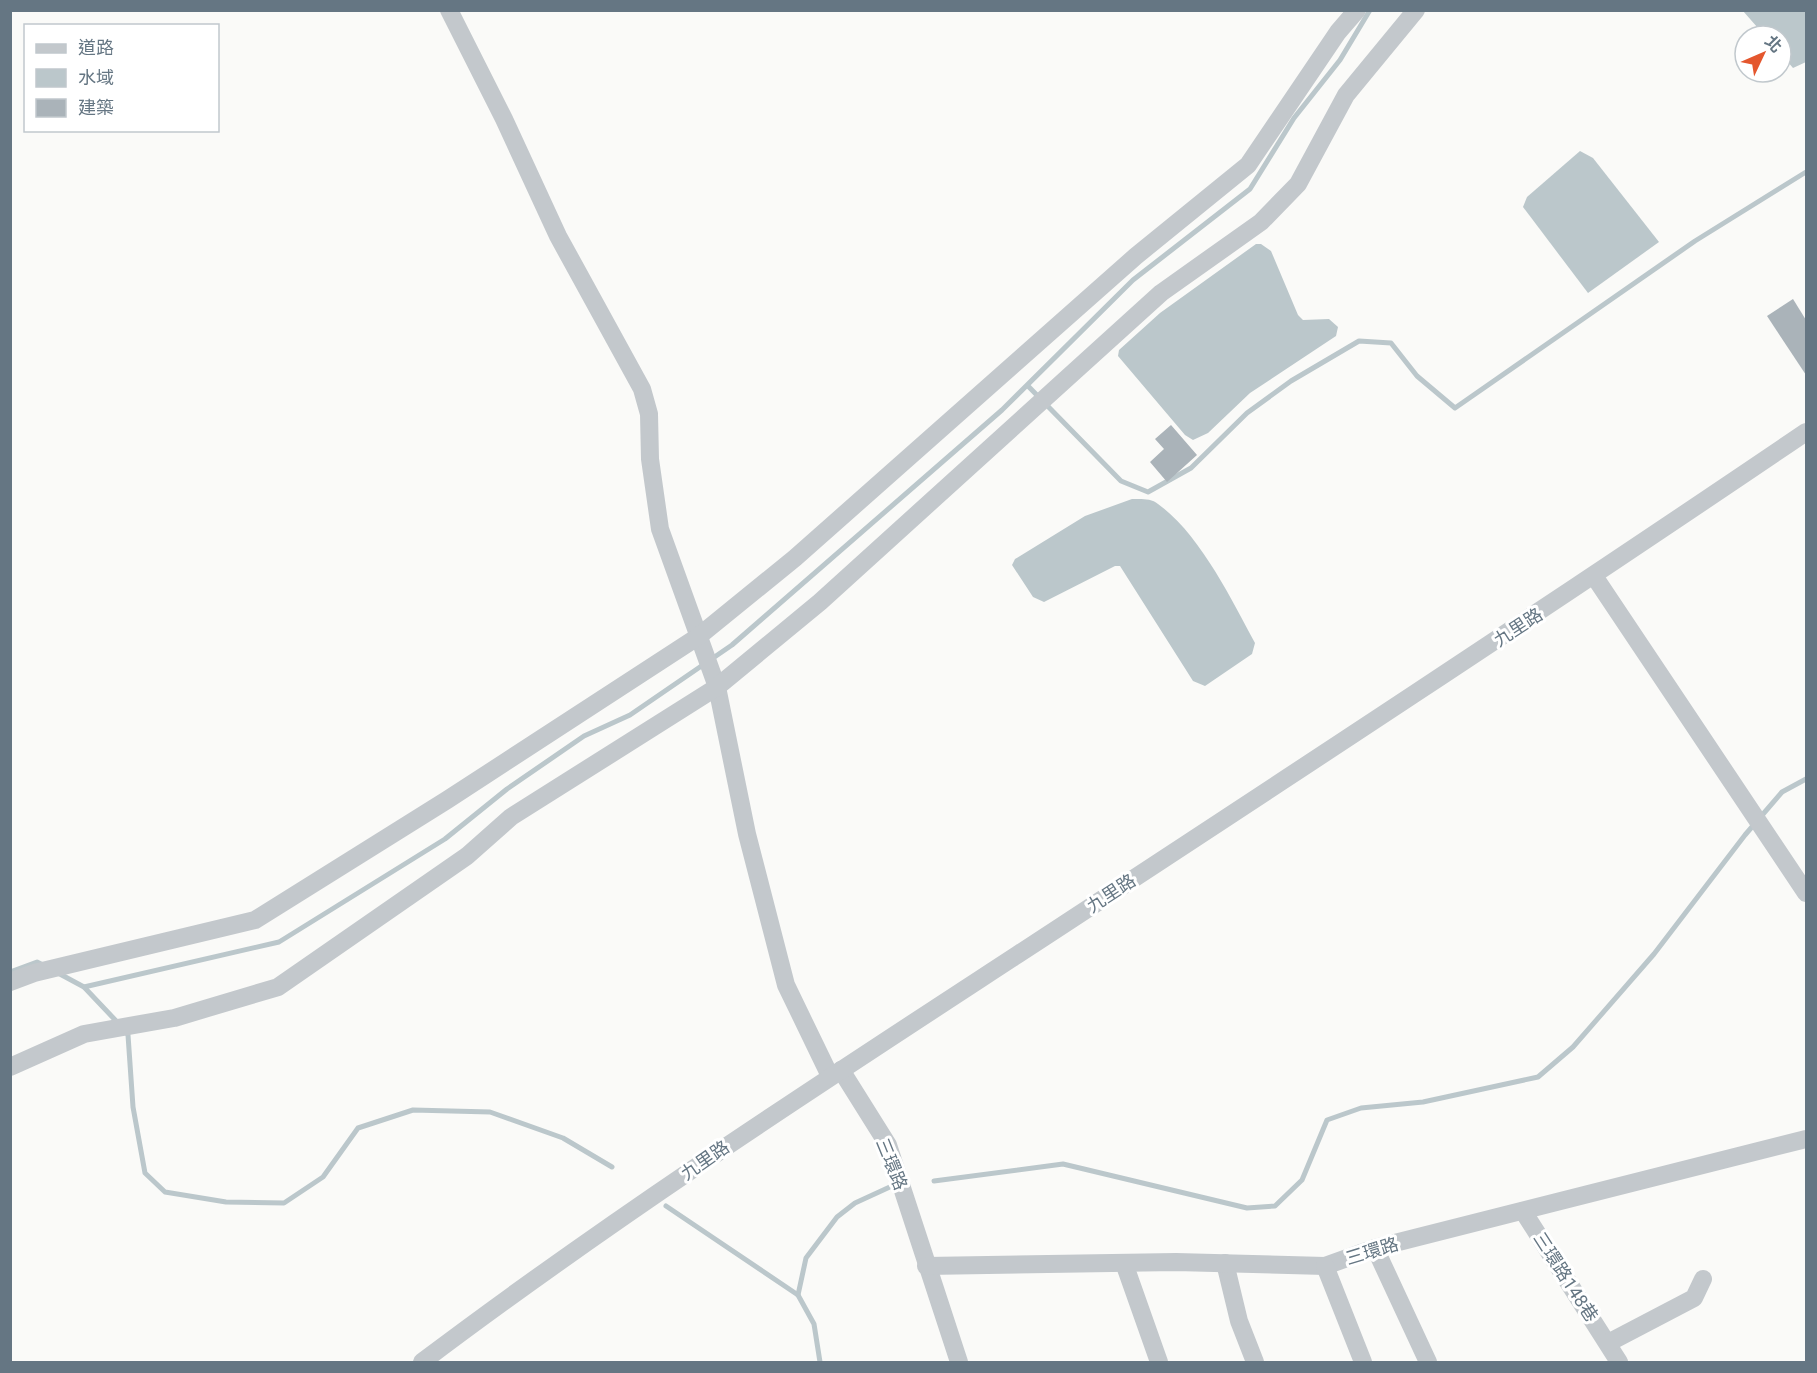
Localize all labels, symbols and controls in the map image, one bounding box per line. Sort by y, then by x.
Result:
legend [24,24,219,132]
north arrow [1733,24,1793,84]
text: 北 [1761,32,1786,56]
text: 道路 [78,37,114,58]
text: 水域 [78,67,114,88]
text: 建築 [78,97,114,118]
street label: 九里路 [1490,603,1546,651]
street label: 九里路 [1083,869,1139,917]
street label: 三環路 [872,1135,912,1193]
street label: 九里路 [677,1136,733,1184]
street label: 三環路148巷 [1529,1228,1603,1326]
street label: 三環路 [1343,1233,1401,1269]

